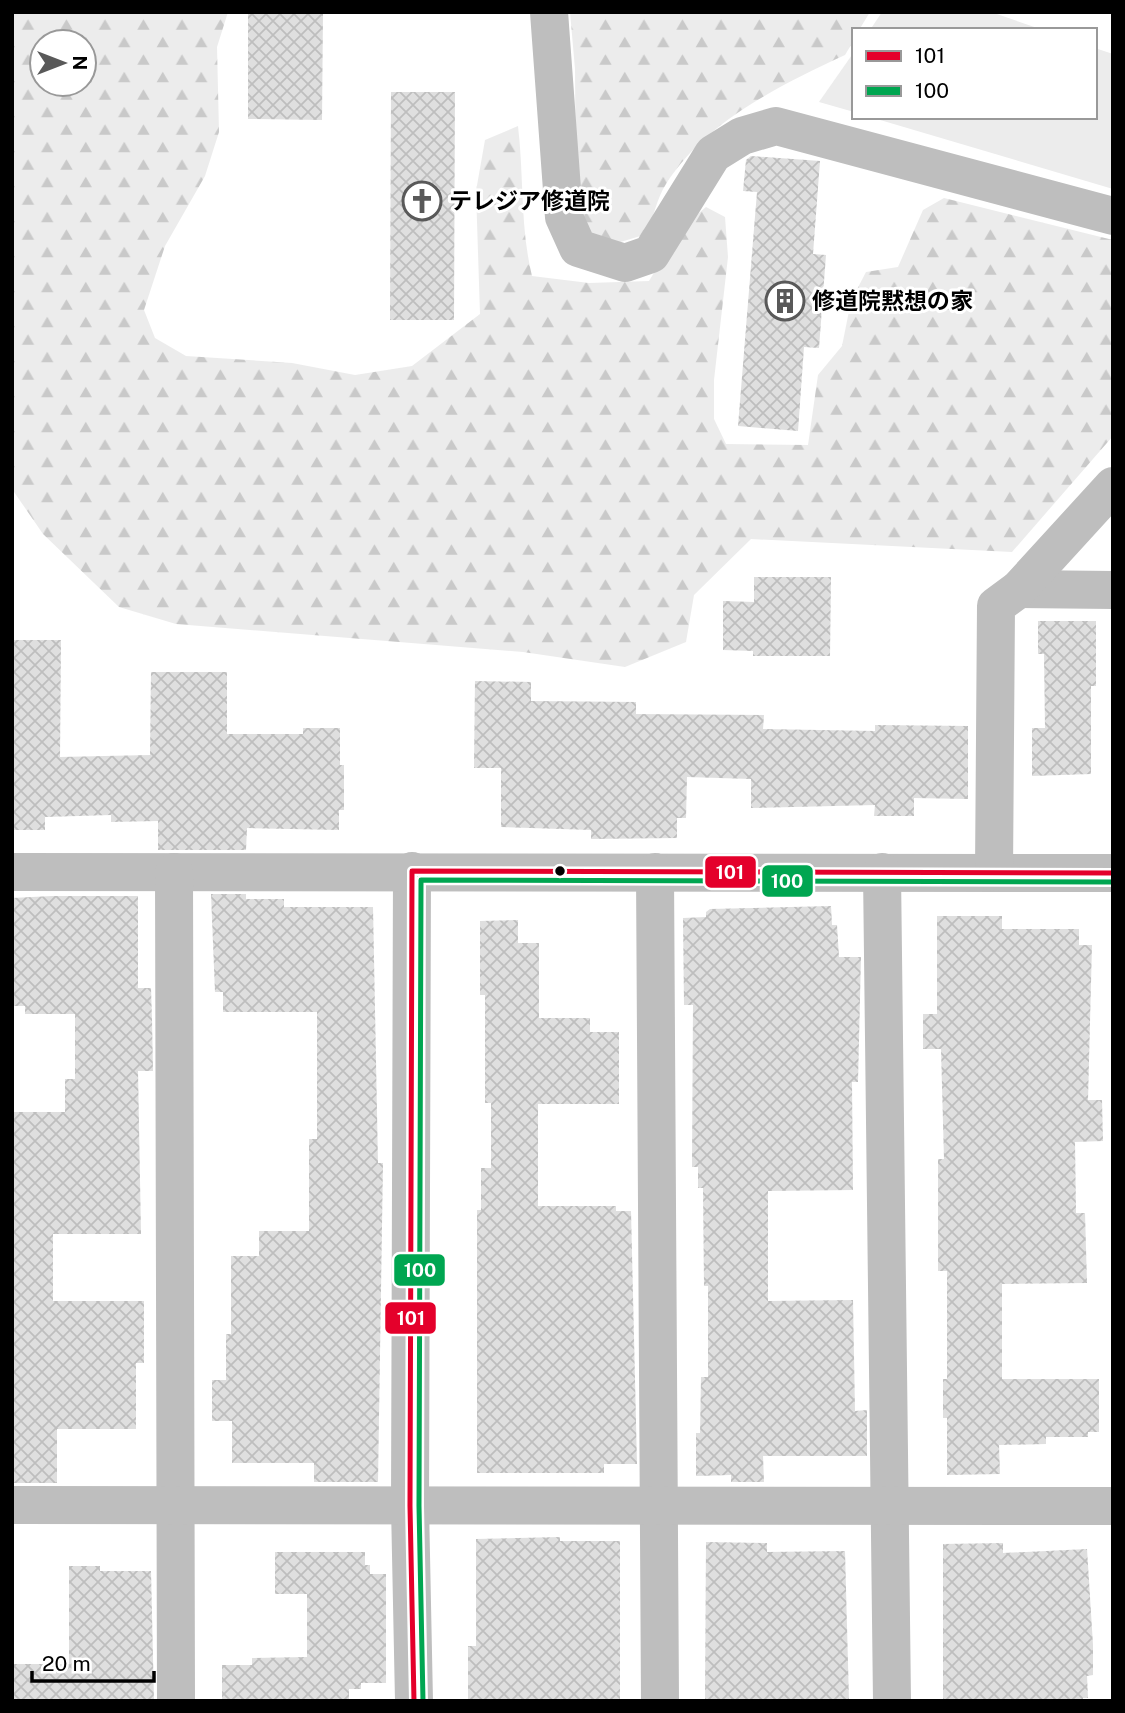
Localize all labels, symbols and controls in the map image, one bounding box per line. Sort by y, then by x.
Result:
north arrow [28,28,98,98]
legend [852,28,1097,119]
text: 101 [915,43,945,68]
text: N [69,56,91,70]
text: 100 [915,78,949,103]
church icon: テレジア修道院 [401,180,443,222]
place label: テレジア修道院 [449,187,610,214]
building icon: 修道院黙想の家 [764,280,806,322]
place label: 修道院黙想の家 [812,287,973,314]
line badge: 101 [704,855,757,889]
text: 101 [716,861,744,883]
unlabelled marker [553,864,567,878]
line badge: 100 [761,864,814,898]
text: 100 [771,870,803,892]
line badge: 100 [393,1253,446,1287]
text: 100 [404,1259,436,1281]
line badge: 101 [384,1301,437,1335]
text: 101 [397,1307,425,1329]
scale bar [32,1640,154,1684]
text: 20 m [42,1651,91,1676]

